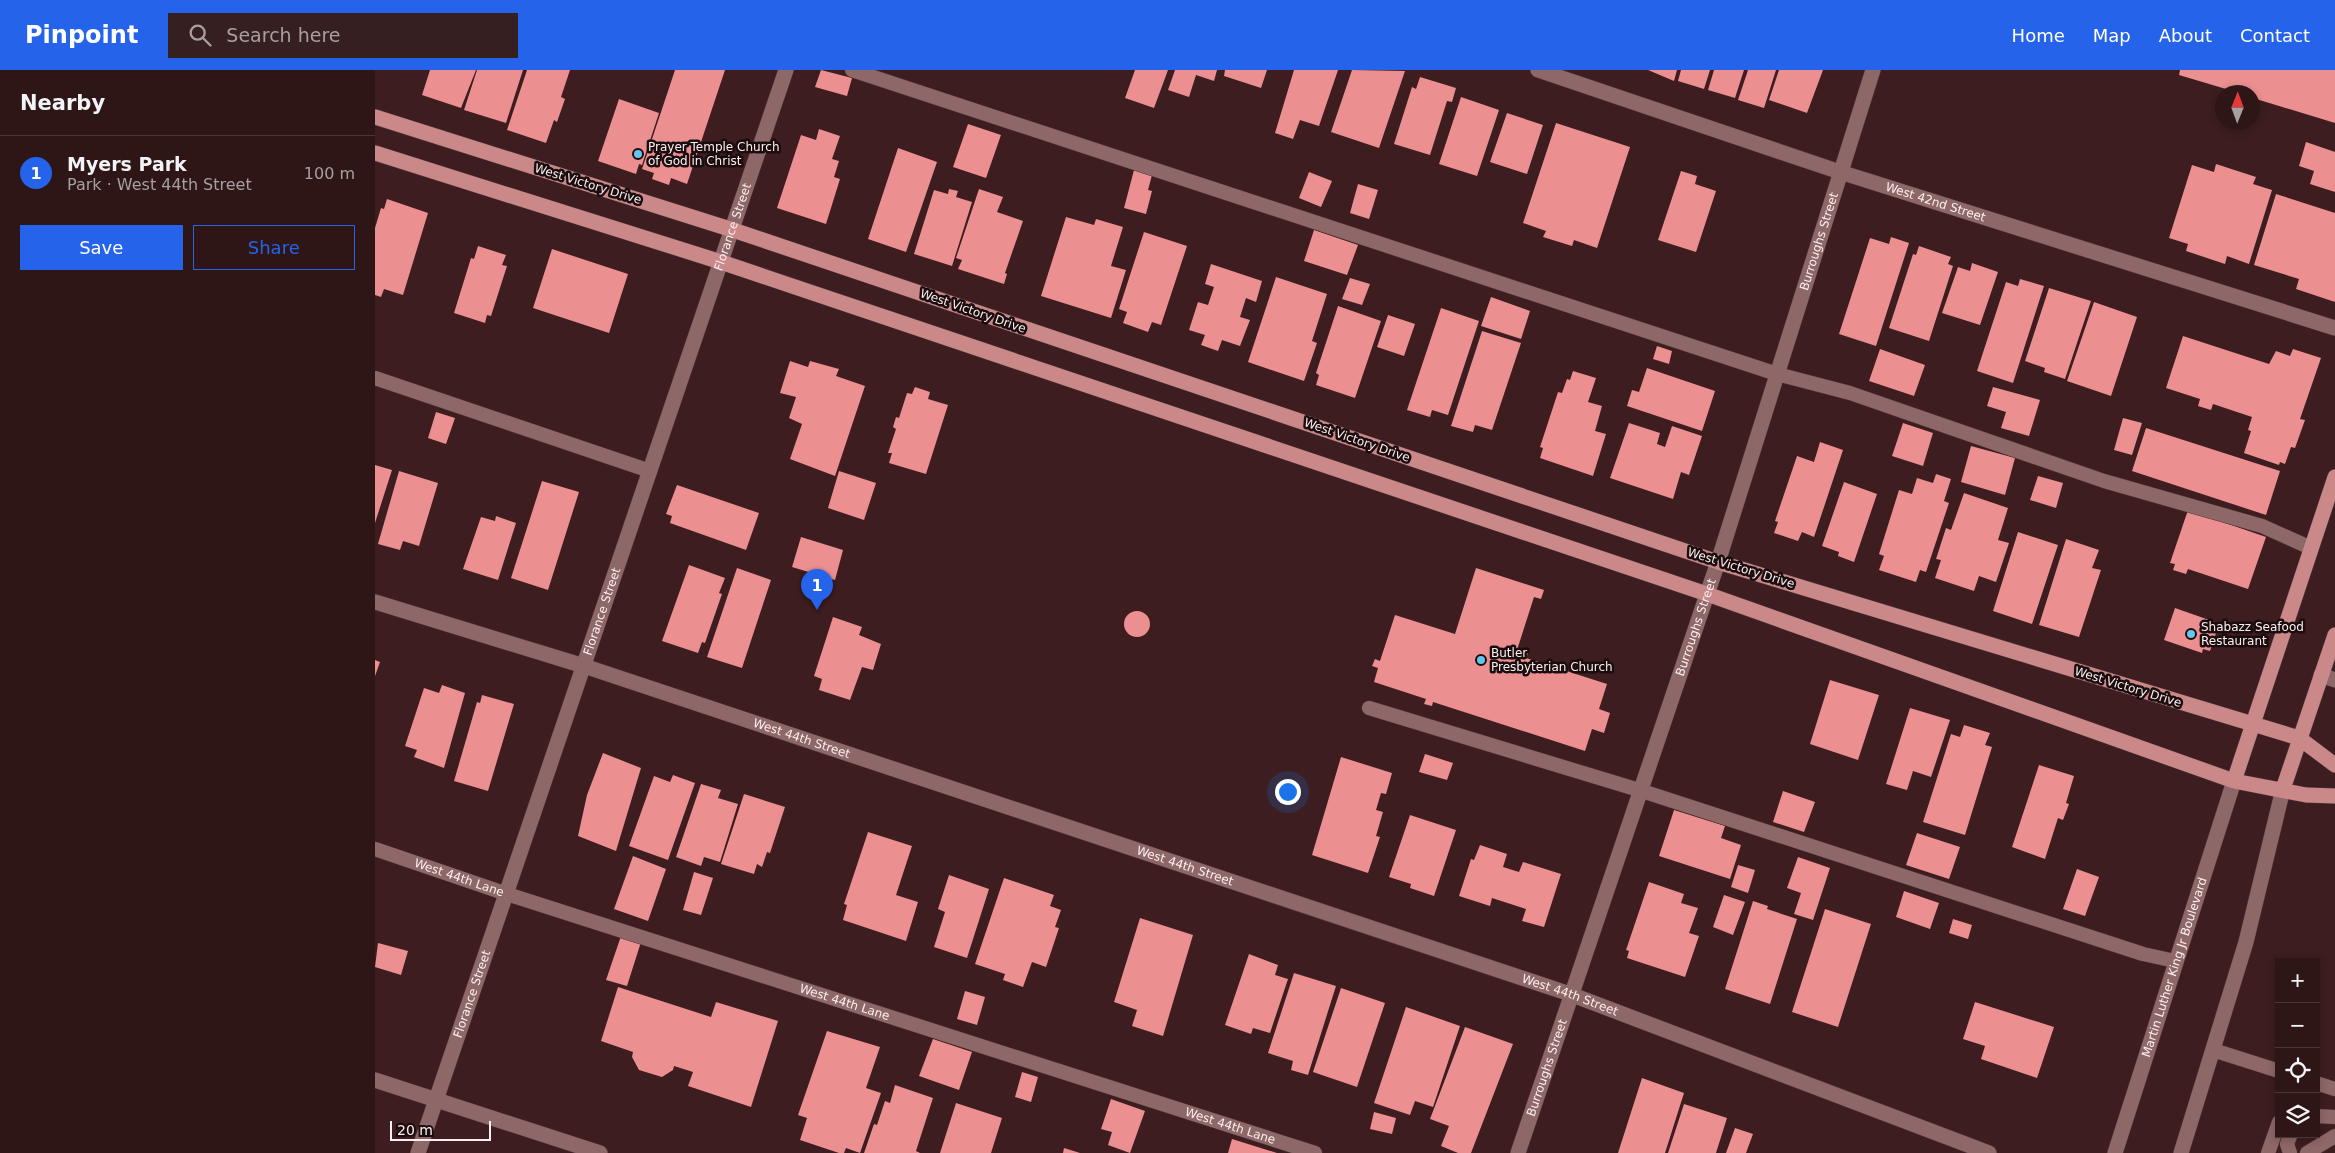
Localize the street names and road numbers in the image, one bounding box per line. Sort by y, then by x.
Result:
street label: West Victory Drive [533,161,643,207]
street label: West 42nd Street [1884,180,1988,225]
street label: Florance Street [711,181,754,273]
street label: Burroughs Street [1797,190,1841,292]
street label: West Victory Drive [918,286,1028,336]
street label: West Victory Drive [1302,415,1412,465]
street label: West Victory Drive [1686,545,1796,591]
street label: Florance Street [581,565,624,657]
street label: Burroughs Street [1673,576,1719,678]
street label: West Victory Drive [2073,664,2183,710]
street label: West 44th Street [751,716,852,761]
street label: West 44th Street [1135,843,1236,889]
street label: West 44th Lane [413,856,506,899]
street label: Martin Luther King Jr Boulevard [2139,876,2210,1059]
street label: Florance Street [451,948,494,1040]
street label: West 44th Street [1520,971,1620,1019]
street label: West 44th Lane [798,981,891,1023]
street label: Burroughs Street [1524,1017,1570,1118]
street label: West 44th Lane [1183,1105,1277,1147]

